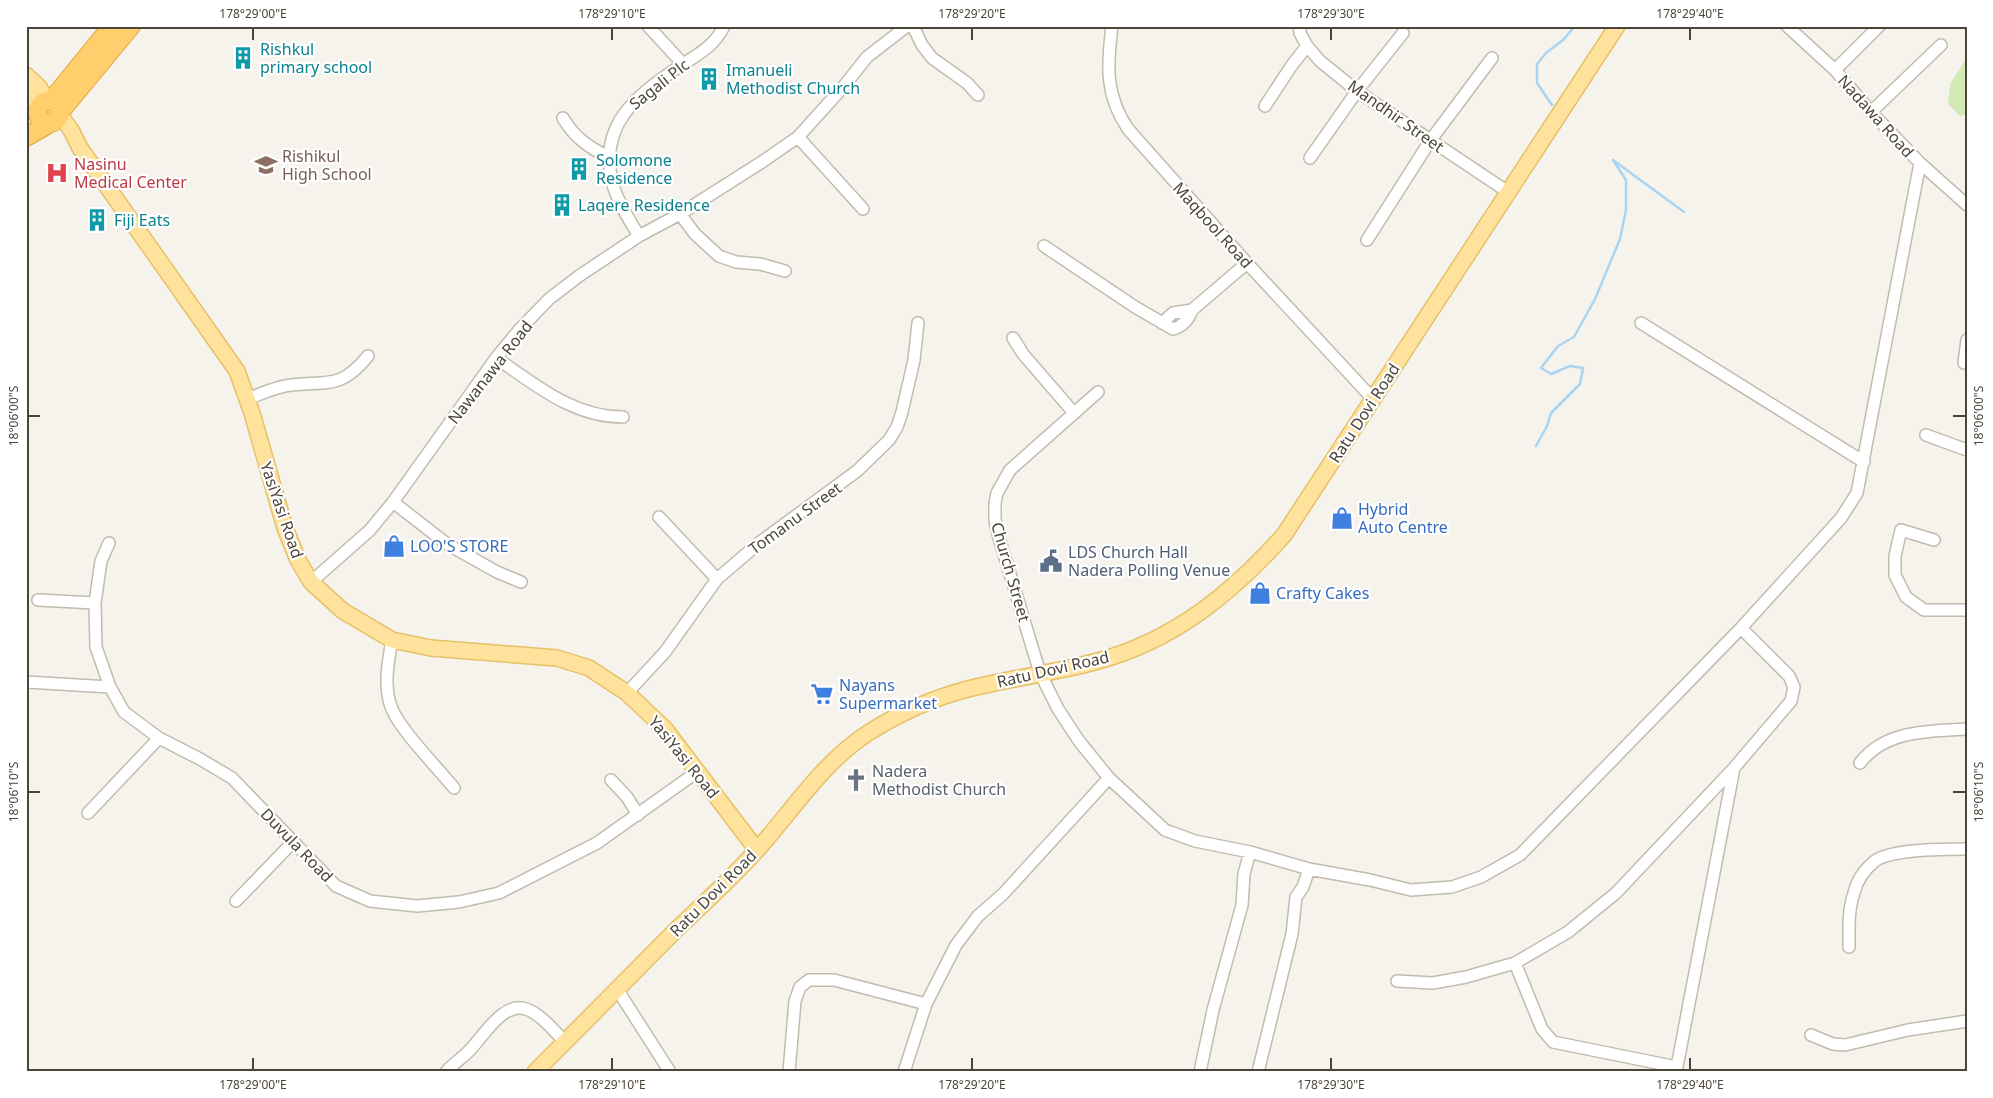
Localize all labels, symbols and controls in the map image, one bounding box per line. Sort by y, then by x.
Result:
text: 178°29'00"E [219,5,287,22]
text: 178°29'10"E [578,5,646,22]
text: 178°29'20"E [938,5,1006,22]
text: 178°29'30"E [1297,5,1365,22]
text: 178°29'40"E [1656,5,1724,22]
place label: Rishkul primary school [260,38,372,78]
building icon: Rishkul primary school [230,45,256,71]
street label: Sagali Plc [624,53,694,114]
place label: Imanueli Methodist Church [726,59,860,99]
building icon: Imanueli Methodist Church [696,66,722,92]
street label: Nadawa Road [1833,70,1919,162]
street label: Mandhir Street [1344,75,1449,157]
place label: Rishikul High School [282,145,372,185]
place label: Solomone Residence [596,149,672,189]
school or university icon: Rishikul High School [253,152,279,178]
place label: Nasinu Medical Center [74,153,187,193]
building icon: Solomone Residence [566,156,592,182]
hospital icon: Nasinu Medical Center [44,160,70,186]
street label: Maqbool Road [1168,177,1258,273]
building icon: Laqere Residence [549,192,575,218]
place label: Laqere Residence [578,194,710,216]
building icon: Fiji Eats [84,207,110,233]
place label: Fiji Eats [114,209,170,231]
street label: Nawanawa Road [443,316,537,428]
street label: Ratu Dovi Road [1324,359,1404,467]
text: 18°06'00"S [5,385,22,446]
text: 18°06'00"S [1970,385,1987,446]
street label: YasiYasi Road [255,459,309,561]
street label: Tomanu Street [744,477,846,559]
place label: Hybrid Auto Centre [1358,498,1448,538]
shop icon: Hybrid Auto Centre [1329,505,1355,531]
street label: Church Street [986,520,1036,625]
shop icon: LOO'S STORE [381,533,407,559]
place label: LOO'S STORE [410,535,508,557]
place label: LDS Church Hall Nadera Polling Venue [1068,541,1230,581]
public building icon: LDS Church Hall Nadera Polling Venue [1038,548,1064,574]
shop icon: Crafty Cakes [1247,580,1273,606]
place label: Crafty Cakes [1276,582,1369,604]
street label: Ratu Dovi Road [995,645,1111,693]
place label: Nayans Supermarket [839,674,937,714]
supermarket icon: Nayans Supermarket [809,681,835,707]
street label: YasiYasi Road [644,711,724,803]
place label: Nadera Methodist Church [872,760,1006,800]
text: 18°06'10"S [5,761,22,822]
text: 18°06'10"S [1970,761,1987,822]
church icon: Nadera Methodist Church [843,767,869,793]
street label: Duvula Road [256,803,338,887]
street label: Ratu Dovi Road [665,845,761,941]
text: 178°29'00"E [219,1076,287,1093]
text: 178°29'10"E [578,1076,646,1093]
text: 178°29'20"E [938,1076,1006,1093]
text: 178°29'30"E [1297,1076,1365,1093]
text: 178°29'40"E [1656,1076,1724,1093]

